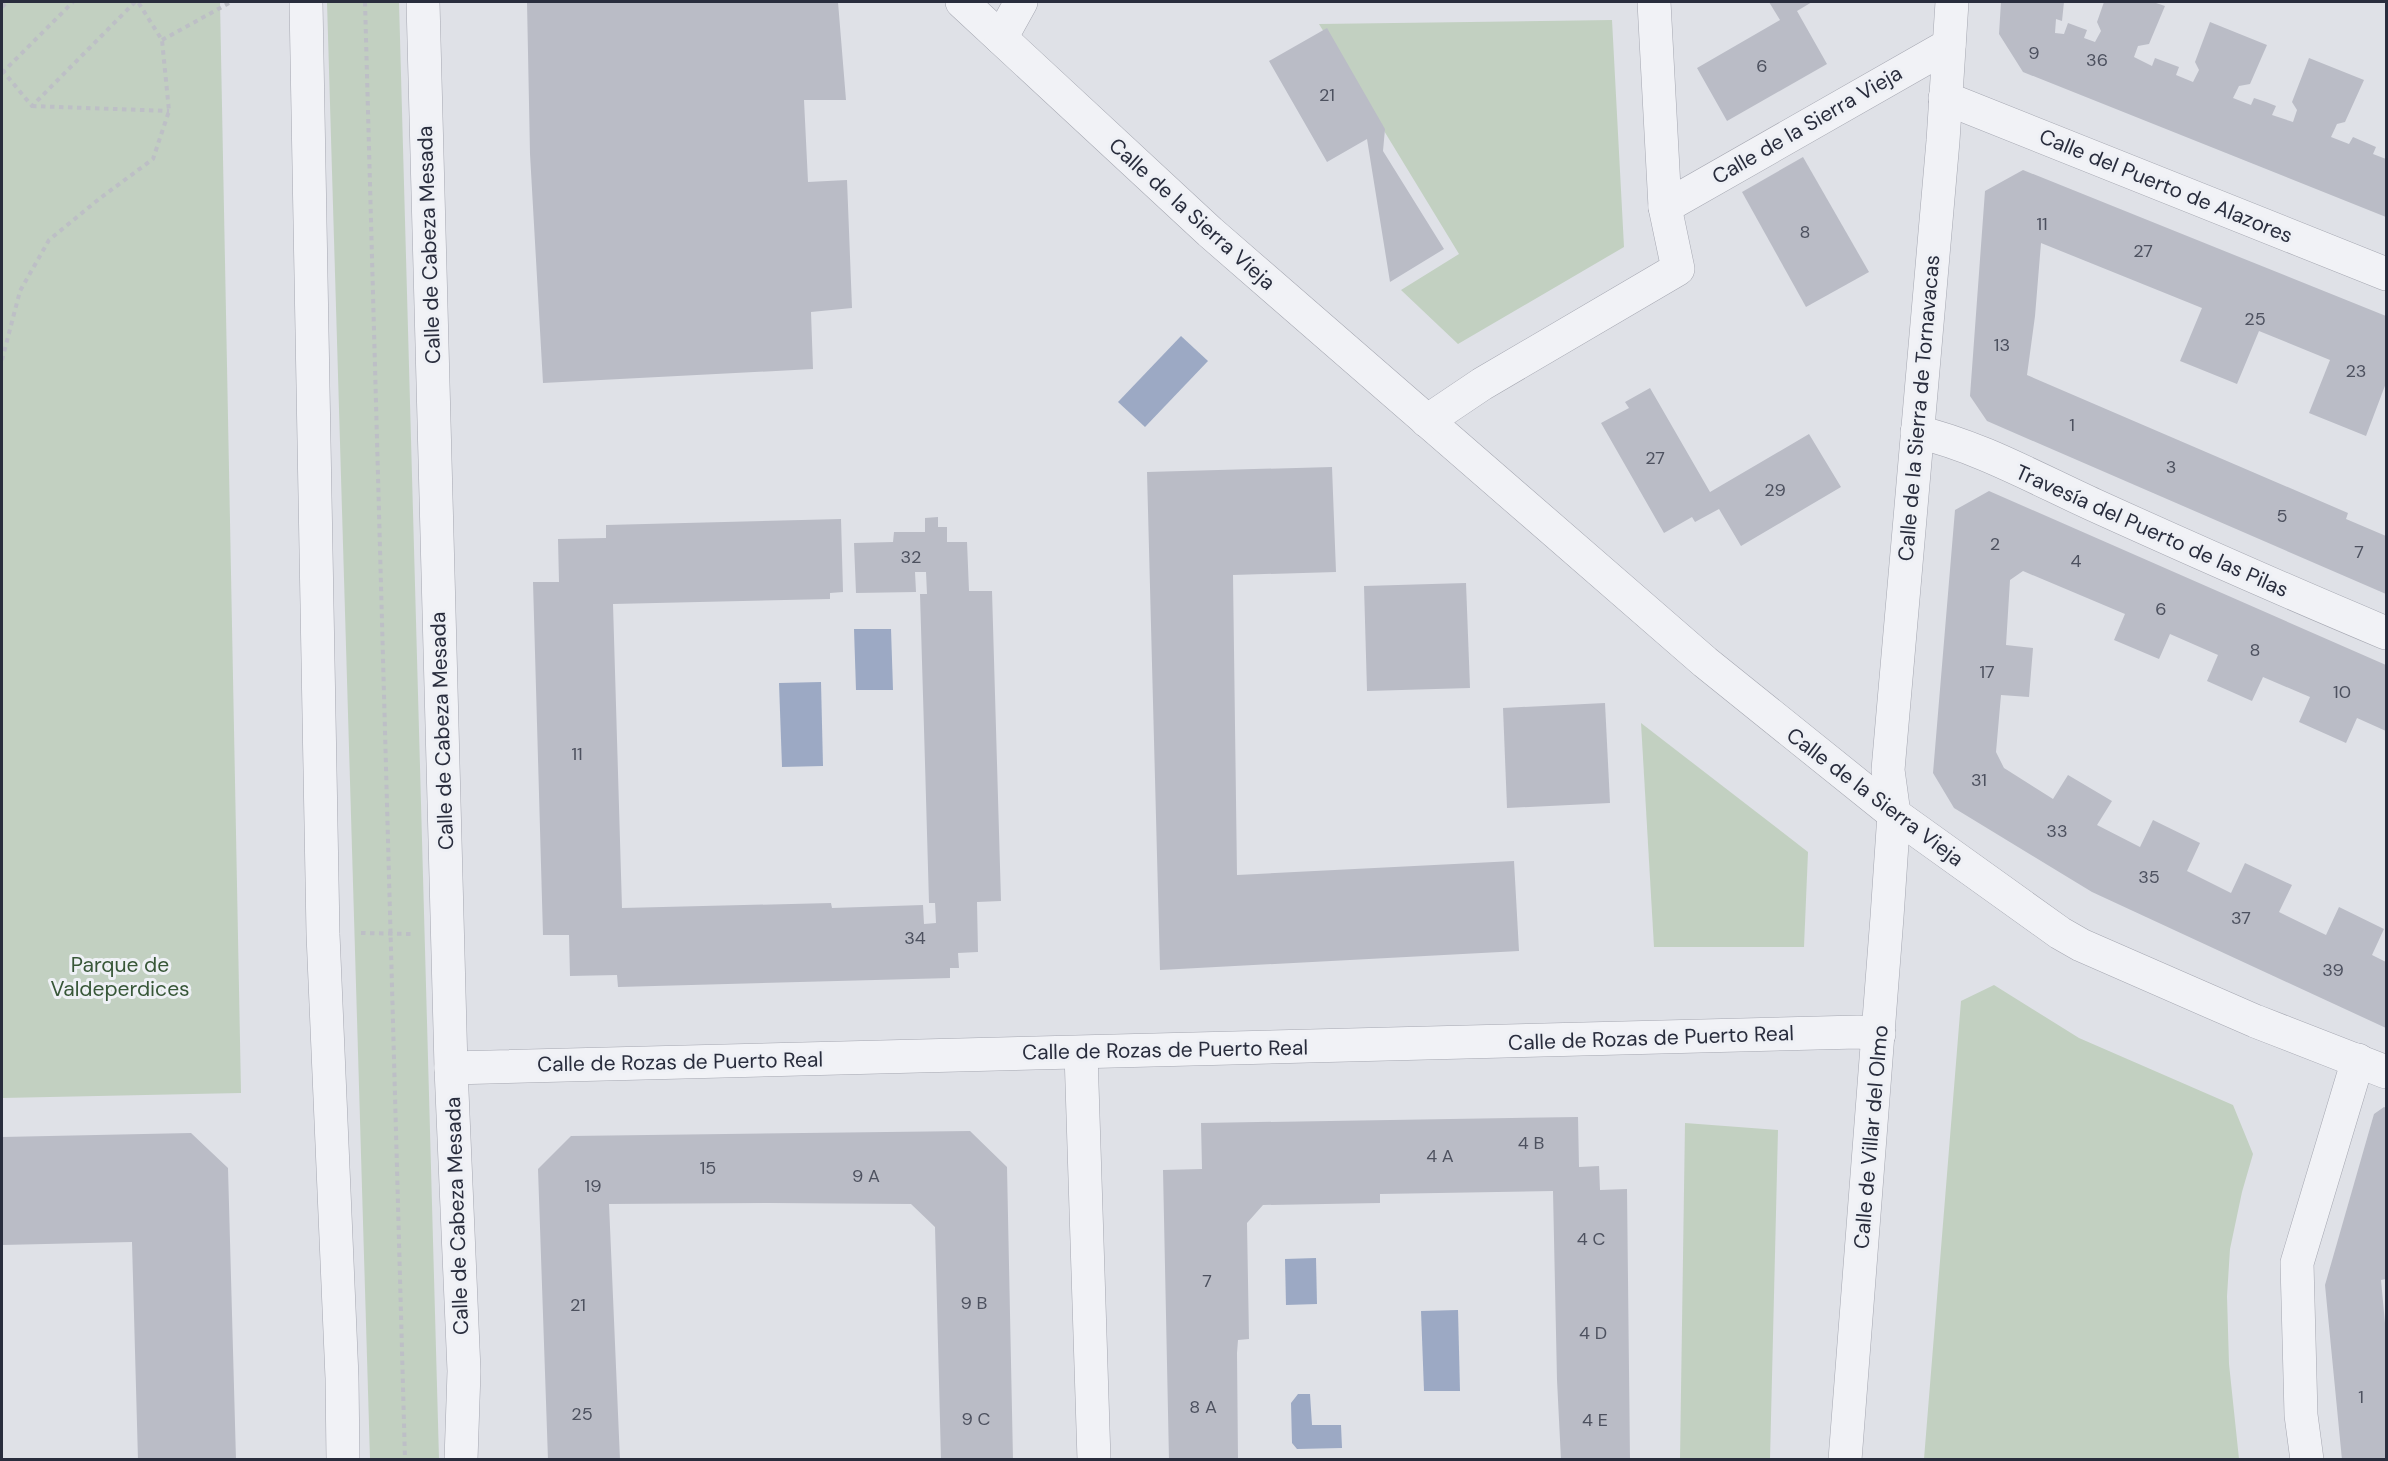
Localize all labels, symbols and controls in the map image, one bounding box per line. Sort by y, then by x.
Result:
house number: 9 [2028,41,2040,65]
house number: 36 [2086,48,2108,72]
house number: 6 [1756,54,1768,78]
street label: Calle de la Sierra Vieja [1707,59,1907,191]
house number: 21 [1319,83,1335,107]
street label: Calle del Puerto de Alazores [2035,122,2297,250]
street label: Calle de Cabeza Mesada [411,125,447,365]
street label: Calle de la Sierra Vieja [1103,132,1281,296]
house number: 11 [2036,212,2048,236]
house number: 8 [1800,220,1810,244]
house number: 27 [2133,239,2153,263]
street label: Calle de la Sierra de Tornavacas [1892,254,1946,562]
house number: 25 [2244,307,2266,331]
house number: 13 [1994,333,2010,357]
house number: 23 [2345,359,2367,383]
house number: 1 [2069,413,2075,437]
house number: 27 [1645,446,1665,470]
house number: 3 [2166,455,2176,479]
street label: Travesía del Puerto de las Pilas [2011,458,2293,604]
house number: 29 [1764,478,1786,502]
house number: 5 [2277,504,2287,528]
house number: 2 [1990,532,2000,556]
house number: 7 [2354,540,2364,564]
house number: 32 [900,545,922,569]
house number: 4 [2071,549,2082,573]
house number: 6 [2155,597,2167,621]
street label: Calle de Cabeza Mesada [424,611,460,851]
house number: 8 [2250,638,2260,662]
house number: 17 [1979,660,1995,684]
house number: 10 [2333,680,2351,704]
street label: Calle de la Sierra Vieja [1781,721,1969,873]
house number: 11 [571,742,583,766]
house number: 31 [1971,768,1987,792]
house number: 33 [2046,819,2068,843]
house number: 35 [2138,865,2160,889]
house number: 37 [2231,906,2251,930]
house number: 34 [904,926,926,950]
park label: Parque de Valdeperdices [50,951,190,1003]
house number: 39 [2322,958,2344,982]
street label: Calle de Rozas de Puerto Real [1508,1019,1794,1057]
street label: Calle de Villar del Olmo [1847,1024,1895,1250]
street label: Calle de Rozas de Puerto Real [1022,1034,1308,1066]
street label: Calle de Rozas de Puerto Real [537,1046,823,1078]
street label: Calle de Cabeza Mesada [439,1096,475,1336]
house number: 4 B [1518,1131,1544,1155]
house number: 4 A [1426,1144,1454,1168]
house number: 15 [700,1156,716,1180]
house number: 9 A [852,1164,880,1188]
house number: 19 [585,1174,601,1198]
house number: 4 C [1577,1227,1605,1251]
house number: 7 [1202,1269,1212,1293]
house number: 9 B [961,1291,988,1315]
house number: 21 [570,1293,586,1317]
house number: 4 D [1579,1321,1607,1345]
house number: 1 [2358,1385,2364,1409]
house number: 8 A [1189,1395,1217,1419]
house number: 25 [571,1402,593,1426]
house number: 9 C [962,1407,991,1431]
house number: 4 E [1582,1408,1608,1432]

